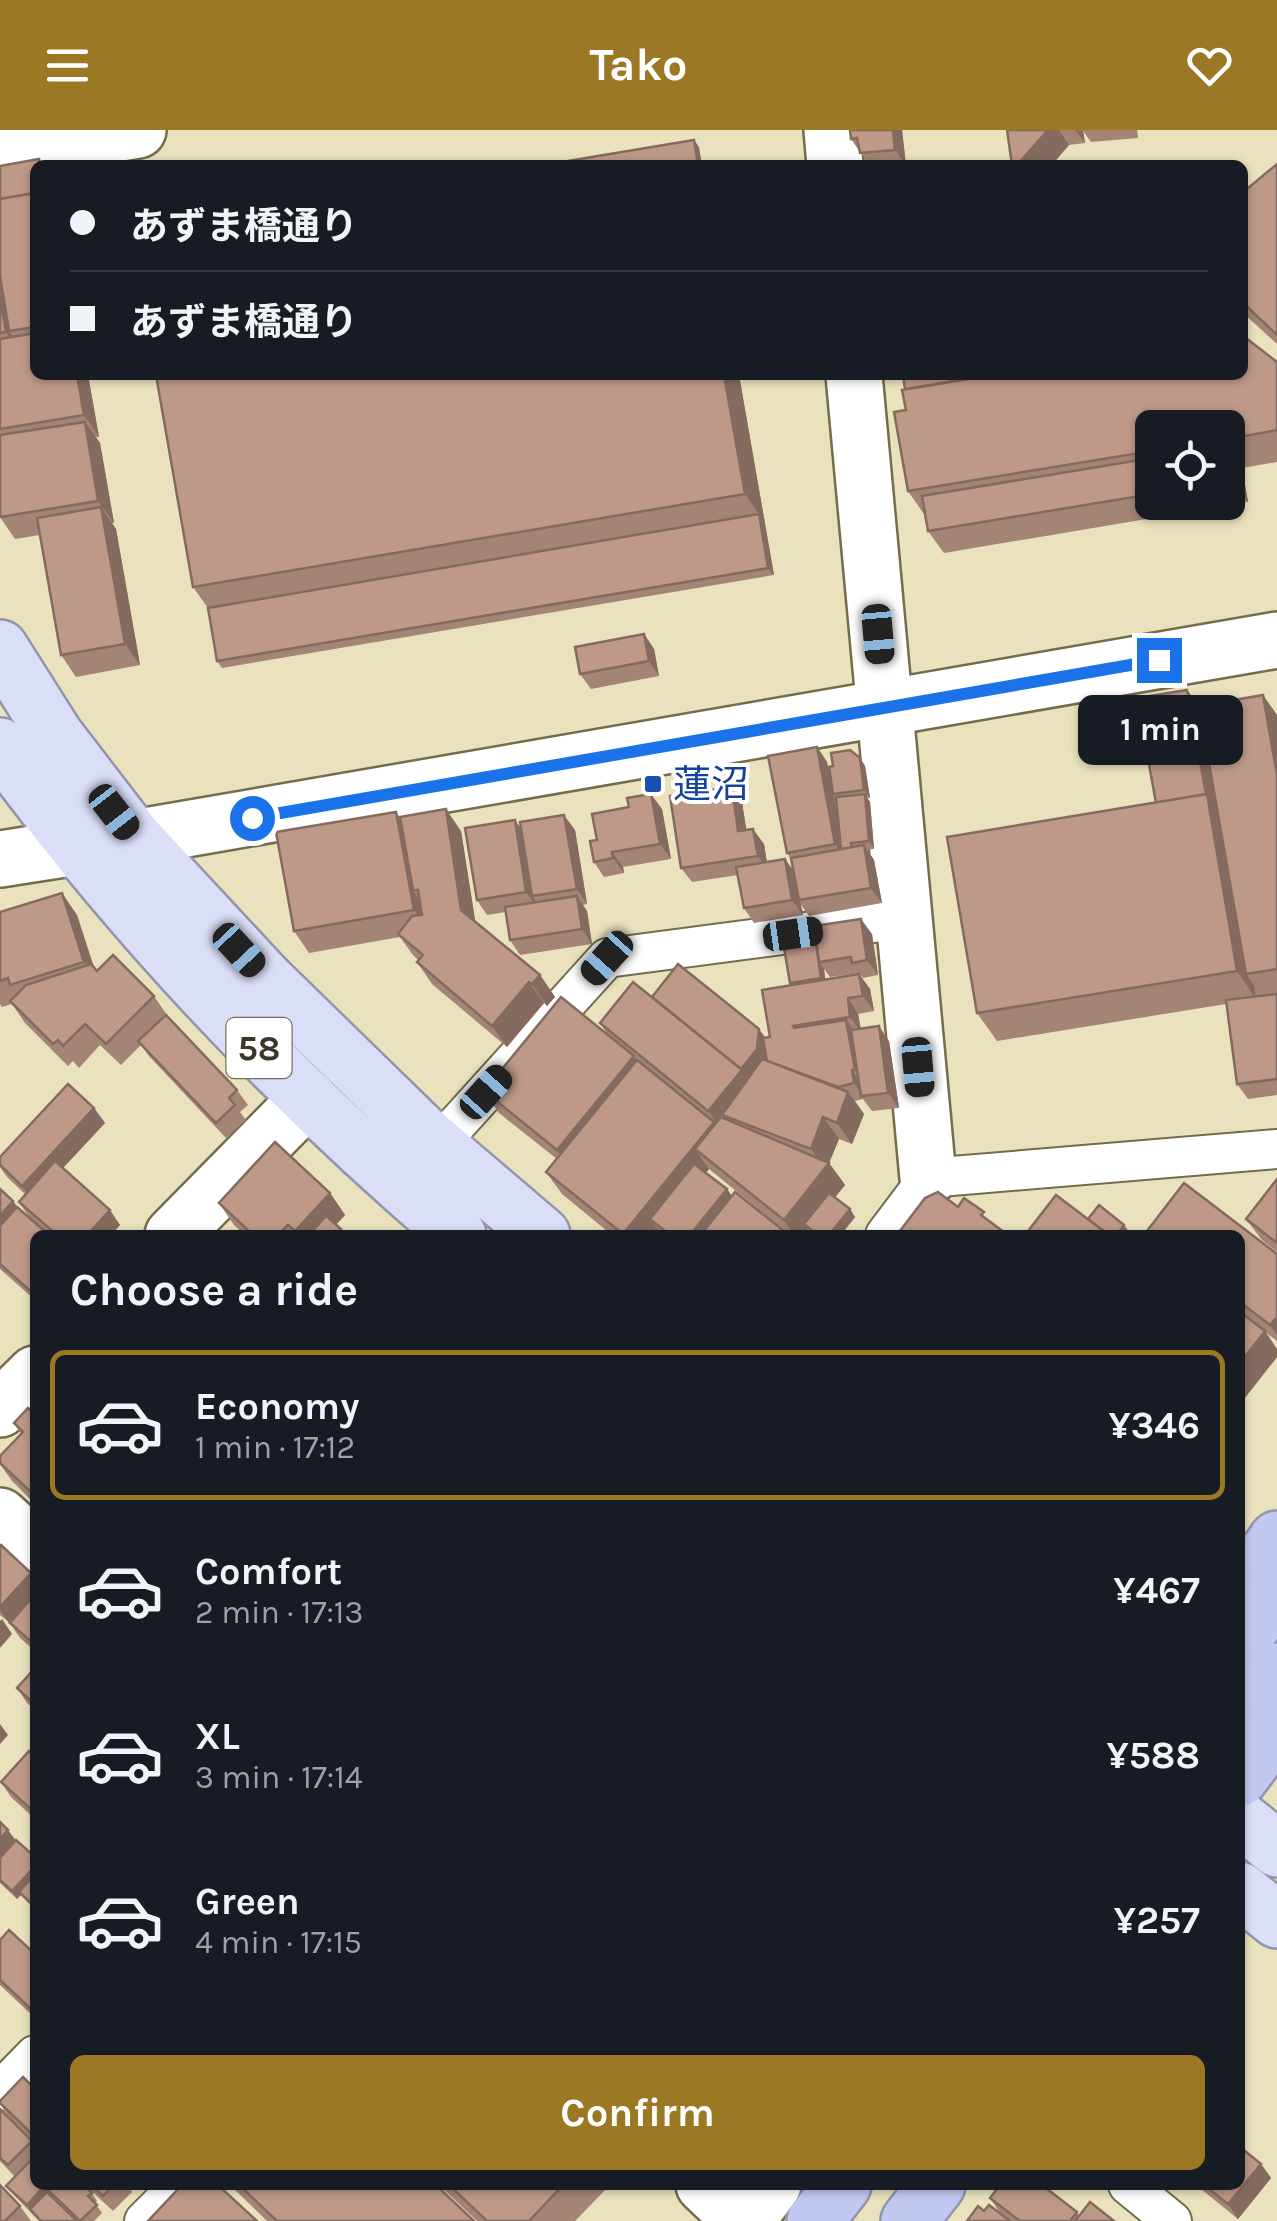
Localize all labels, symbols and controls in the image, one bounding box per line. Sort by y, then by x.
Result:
icon: menu [40,38,95,93]
icon: heart [1182,38,1237,93]
text: Tako [589,39,688,91]
text: あずま橋通り [130,204,358,249]
text: あずま橋通り [130,300,358,345]
map controls [1135,410,1245,520]
button: locate [1135,410,1245,520]
car [860,603,896,665]
route end [1137,638,1182,683]
callout: 1 min [1076,695,1242,765]
text: 1 min [1120,711,1201,748]
place label: 蓮沼 [673,762,749,807]
marker: 蓮沼 [642,773,664,795]
car [84,779,144,845]
route start [230,796,275,841]
car [761,915,825,953]
car [208,918,270,982]
car [576,926,638,990]
road number: 58 [226,1018,292,1078]
car [900,1036,936,1098]
car [455,1060,517,1124]
text: Choose a ride [70,1264,358,1316]
icon: car [75,1380,165,1470]
text: Economy [195,1384,359,1429]
text: ¥346 [1108,1403,1200,1448]
text: 1 min · 17:12 [195,1429,355,1466]
icon: car [75,1545,165,1635]
text: Comfort [195,1549,342,1594]
text: ¥467 [1113,1568,1200,1613]
text: 2 min · 17:13 [195,1594,363,1631]
icon: car [75,1710,165,1800]
text: XL [195,1714,240,1759]
text: ¥588 [1106,1733,1200,1778]
text: 3 min · 17:14 [195,1759,363,1796]
icon: car [75,1875,165,1965]
text: Green [195,1879,300,1924]
text: ¥257 [1114,1898,1200,1943]
text: 4 min · 17:15 [195,1924,362,1961]
button: Confirm [70,2055,1205,2170]

